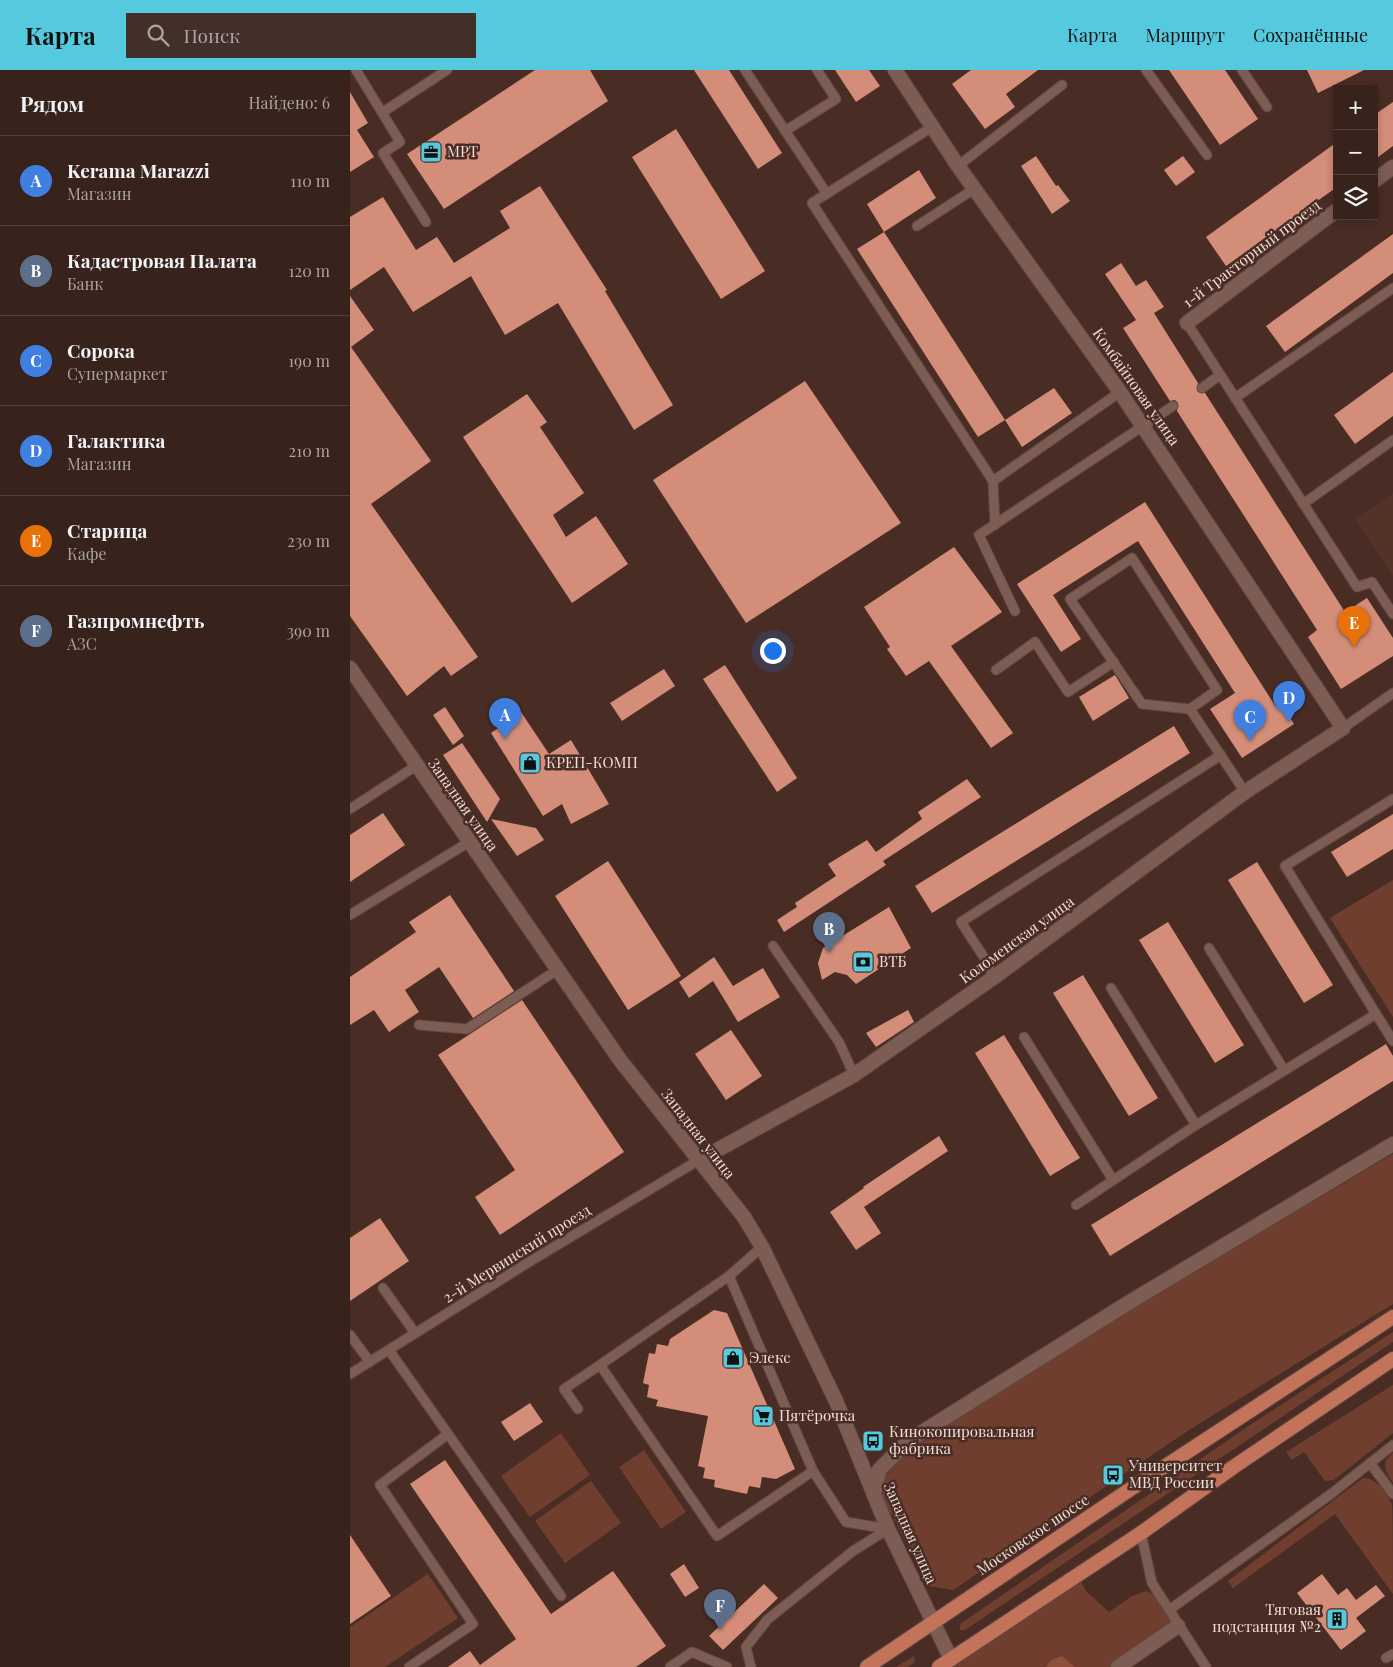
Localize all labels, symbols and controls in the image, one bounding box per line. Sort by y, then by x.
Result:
search box [126,13,476,58]
text: Карта [25,19,96,51]
icon: search [144,21,172,49]
text: Поиск [184,22,240,48]
text: Карта [1067,23,1117,47]
text: Маршрут [1145,23,1225,47]
text: Сохранённые [1253,23,1368,47]
map controls [1333,85,1378,220]
button: + [1333,85,1378,130]
text: Рядом [20,89,84,117]
text: Найдено: 6 [248,92,330,113]
button: − [1333,130,1378,175]
office icon: МРТ [419,140,443,164]
place label: МРТ [447,141,478,161]
text: Kerama Marazzi [67,157,210,183]
text: A [31,170,41,191]
text: 110 m [290,170,330,191]
button: layers [1333,175,1378,220]
text: Магазин [67,183,132,204]
street label: 1-й Тракторный проезд [1178,195,1324,312]
text: Кадастровая Палата [67,247,257,273]
text: B [31,260,41,281]
text: 120 m [289,260,330,281]
text: Банк [67,273,103,294]
street label: Комбайновая улица [1089,324,1185,450]
text: Сорока [67,337,135,363]
text: C [30,350,42,371]
text: 190 m [288,350,330,371]
text: Супермаркет [67,363,168,384]
text: Галактика [67,427,165,453]
text: D [30,440,42,461]
text: 210 m [289,440,330,461]
text: Магазин [67,453,132,474]
text: Старица [67,517,147,543]
text: E [31,530,41,551]
text: 230 m [287,530,330,551]
text: Кафе [67,543,107,564]
pin: E [1338,606,1370,647]
text: Газпромнефть [67,607,204,633]
text: F [31,620,41,641]
text: 390 m [287,620,330,641]
text: АЗС [67,633,97,654]
your location [760,638,786,664]
pin: D [1273,681,1305,722]
pin: A [489,698,521,739]
pin: C [1234,700,1266,741]
shop icon: КРЕП-КОМП [518,751,542,775]
place label: КРЕП-КОМП [546,752,638,772]
street label: Западная улица [424,754,504,855]
street label: Коломенская улица [955,891,1078,988]
pin: B [813,912,845,953]
bank icon: ВТБ [851,950,875,974]
place label: ВТБ [879,951,907,971]
street label: Западная улица [657,1084,741,1183]
street label: 2-й Мервинский проезд [439,1199,594,1307]
shop icon: Элекс [721,1346,745,1370]
place label: Элекс [749,1347,791,1367]
supermarket icon: Пятёрочка [751,1404,775,1428]
place label: Пятёрочка [779,1405,856,1425]
place label: Кинокопировальная фабрика [889,1421,1035,1458]
bus stop icon: Кинокопировальная фабрика [861,1429,885,1453]
place label: Университет МВД России [1128,1455,1222,1492]
bus stop icon: Университет МВД России [1101,1463,1125,1487]
street label: Западная улица [880,1479,942,1587]
street label: Московское шоссе [972,1489,1092,1579]
pin: F [704,1589,736,1630]
place label: Тяговая подстанция №2 [1212,1599,1321,1636]
building icon: Тяговая подстанция №2 [1325,1607,1349,1631]

